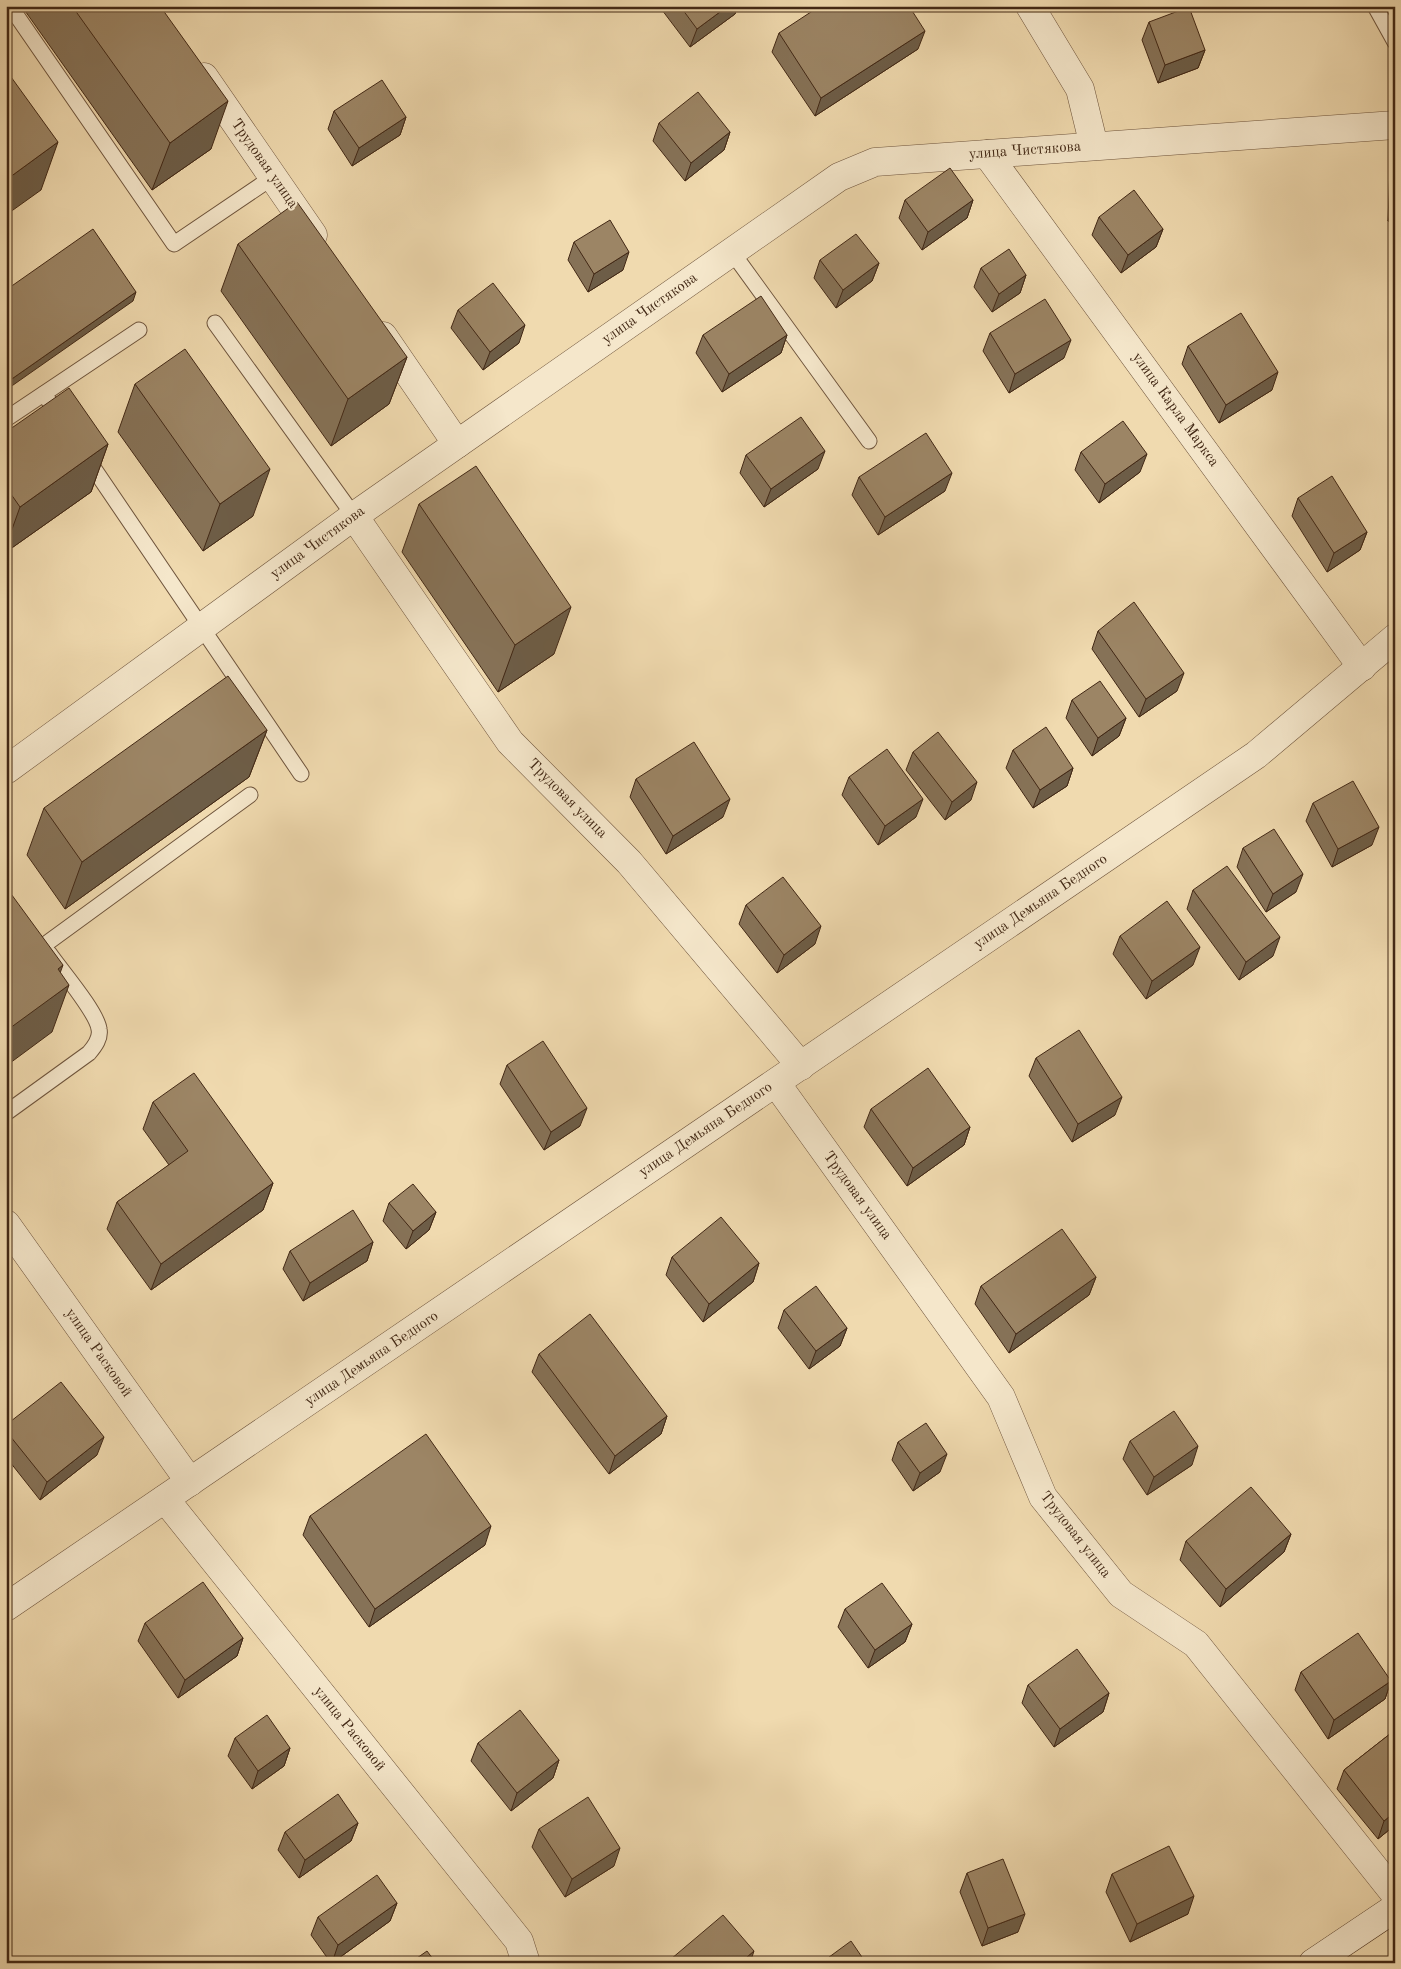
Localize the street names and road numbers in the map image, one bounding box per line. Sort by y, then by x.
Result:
street label: Трудовая улица [228,117,301,212]
street label: улица Чистякова [968,140,1082,162]
street label: улица Чистякова [600,270,701,347]
street label: улица Карла Маркса [1129,350,1222,470]
street label: улица Чистякова [268,503,368,582]
street label: Трудовая улица [525,757,610,842]
street label: улица Демьяна Бедного [971,852,1111,952]
street label: улица Демьяна Бедного [636,1080,776,1180]
street label: Трудовая улица [820,1149,894,1243]
street label: улица Расковой [62,1306,134,1400]
street label: улица Демьяна Бедного [302,1309,442,1409]
street label: Трудовая улица [1037,1489,1114,1582]
street label: улица Расковой [310,1684,388,1774]

